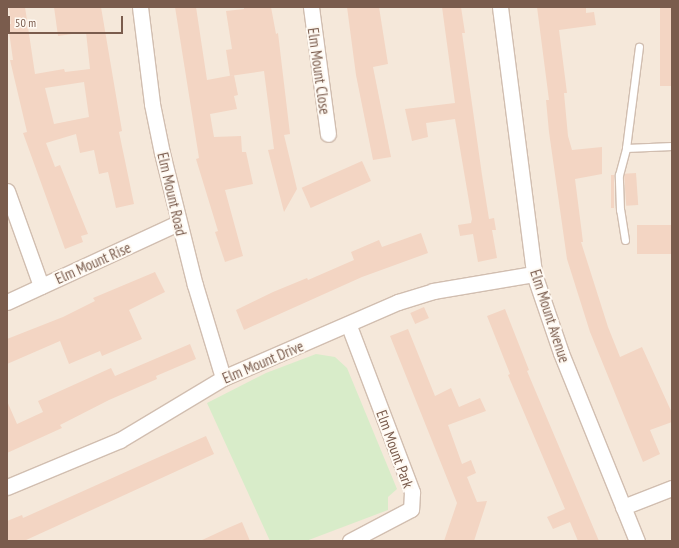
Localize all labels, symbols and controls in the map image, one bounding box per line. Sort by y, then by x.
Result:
scale bar [10,8,125,34]
text: 50 m [15,15,36,30]
street label: Elm Mount Close [304,26,334,116]
street label: Elm Mount Road [154,151,190,237]
street label: Elm Mount Rise [52,238,134,288]
street label: Elm Mount Avenue [526,267,574,365]
street label: Elm Mount Drive [220,337,306,387]
street label: Elm Mount Park [373,408,417,490]

